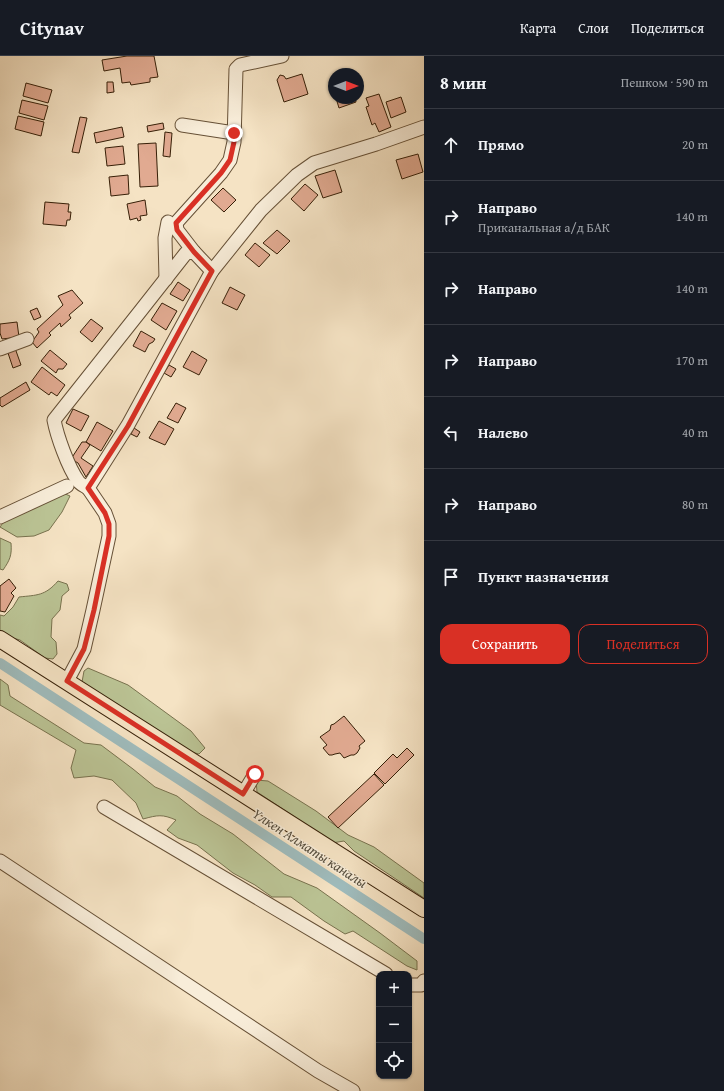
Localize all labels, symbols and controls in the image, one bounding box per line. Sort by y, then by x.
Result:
text: Citynav [20,14,84,42]
text: Карта [520,18,556,38]
text: Слои [578,18,609,38]
text: Поделиться [631,18,704,38]
north arrow [328,68,364,104]
text: 8 мин [440,70,486,95]
text: Пешком · 590 m [621,73,708,92]
route end [225,124,243,142]
icon: ahead [440,134,462,156]
text: Прямо [478,134,524,155]
text: 20 m [682,135,708,154]
text: Направо [478,197,537,218]
icon: right [440,206,462,228]
text: 140 m [676,207,708,226]
text: Приканальная а/д БАК [478,218,610,237]
icon: right [440,278,462,300]
text: Направо [478,278,537,299]
text: 140 m [676,279,708,298]
icon: right [440,350,462,372]
text: Направо [478,350,537,371]
text: 170 m [676,351,708,370]
icon: left [440,422,462,444]
text: Налево [478,422,528,443]
text: 40 m [682,423,708,442]
icon: right [440,494,462,516]
text: Направо [478,494,537,515]
text: 80 m [682,495,708,514]
icon: arrive [440,566,462,588]
text: Пункт назначения [478,566,609,587]
button: Сохранить [440,624,570,664]
button: Поделиться [578,624,708,664]
route start [246,765,264,783]
water label: Үлкен Алматы каналы [249,803,371,893]
map controls [376,971,412,1079]
button: + [376,971,412,1007]
button: − [376,1007,412,1043]
button: locate [376,1043,412,1079]

